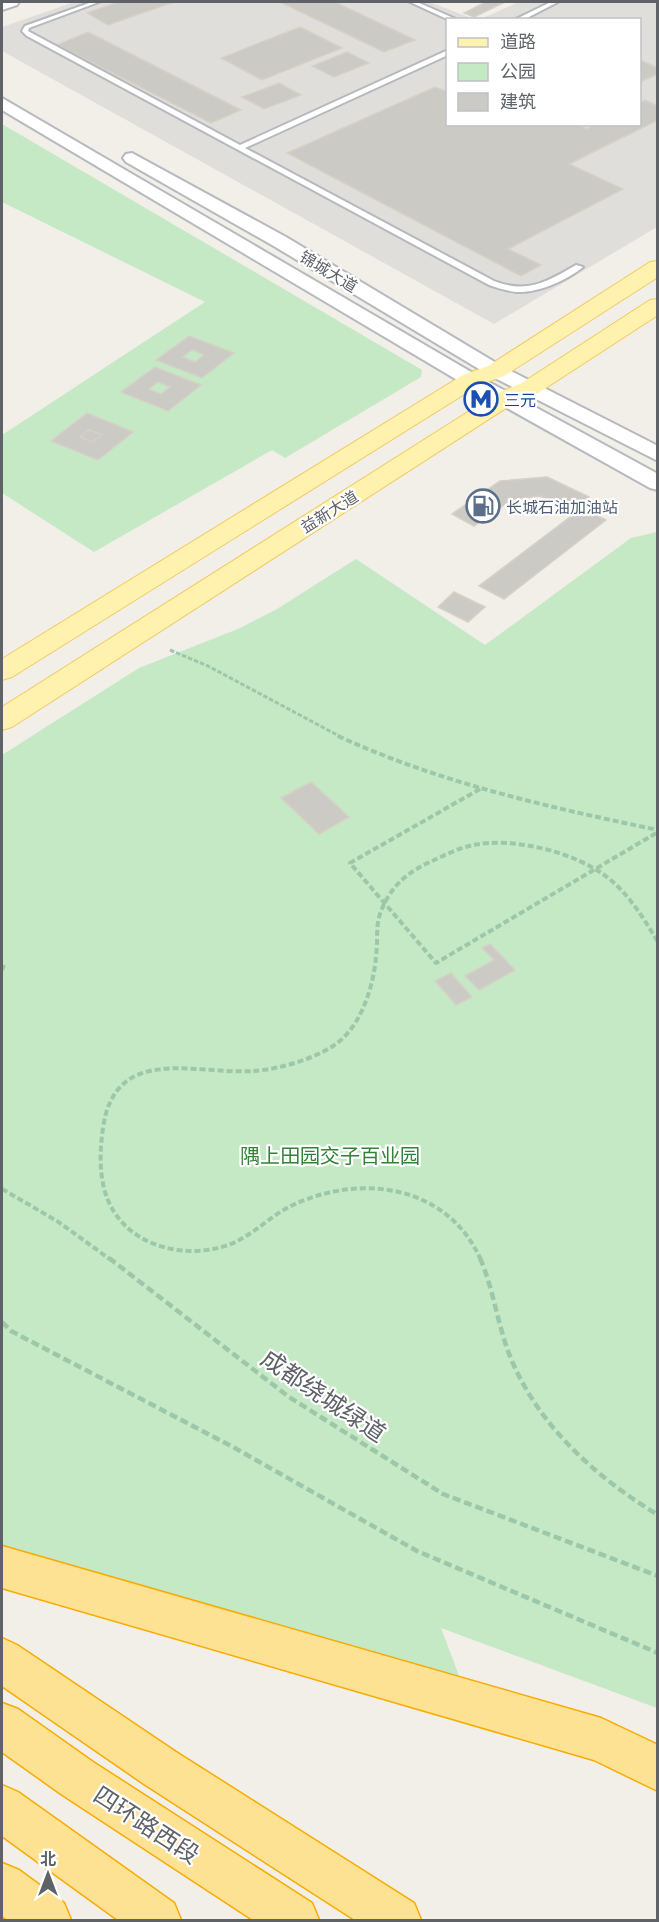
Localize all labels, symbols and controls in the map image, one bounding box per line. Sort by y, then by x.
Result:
legend [446,18,641,126]
text: 道路 [500,30,536,52]
text: 公园 [500,60,536,82]
text: 建筑 [500,90,536,112]
street label: 锦城大道 [297,246,361,296]
metro station icon: 三元 [463,381,499,417]
place label: 三元 [504,390,536,409]
street label: 益新大道 [297,486,361,536]
fuel station icon: 长城石油加油站 [465,488,501,524]
place label: 长城石油加油站 [506,497,618,516]
park label: 隅上田园交子百业园 [240,1143,420,1167]
street label: 成都绕城绿道 [256,1343,392,1447]
street label: 四环路西段 [89,1779,205,1869]
north arrow [18,1844,78,1904]
text: 北 [40,1849,56,1868]

